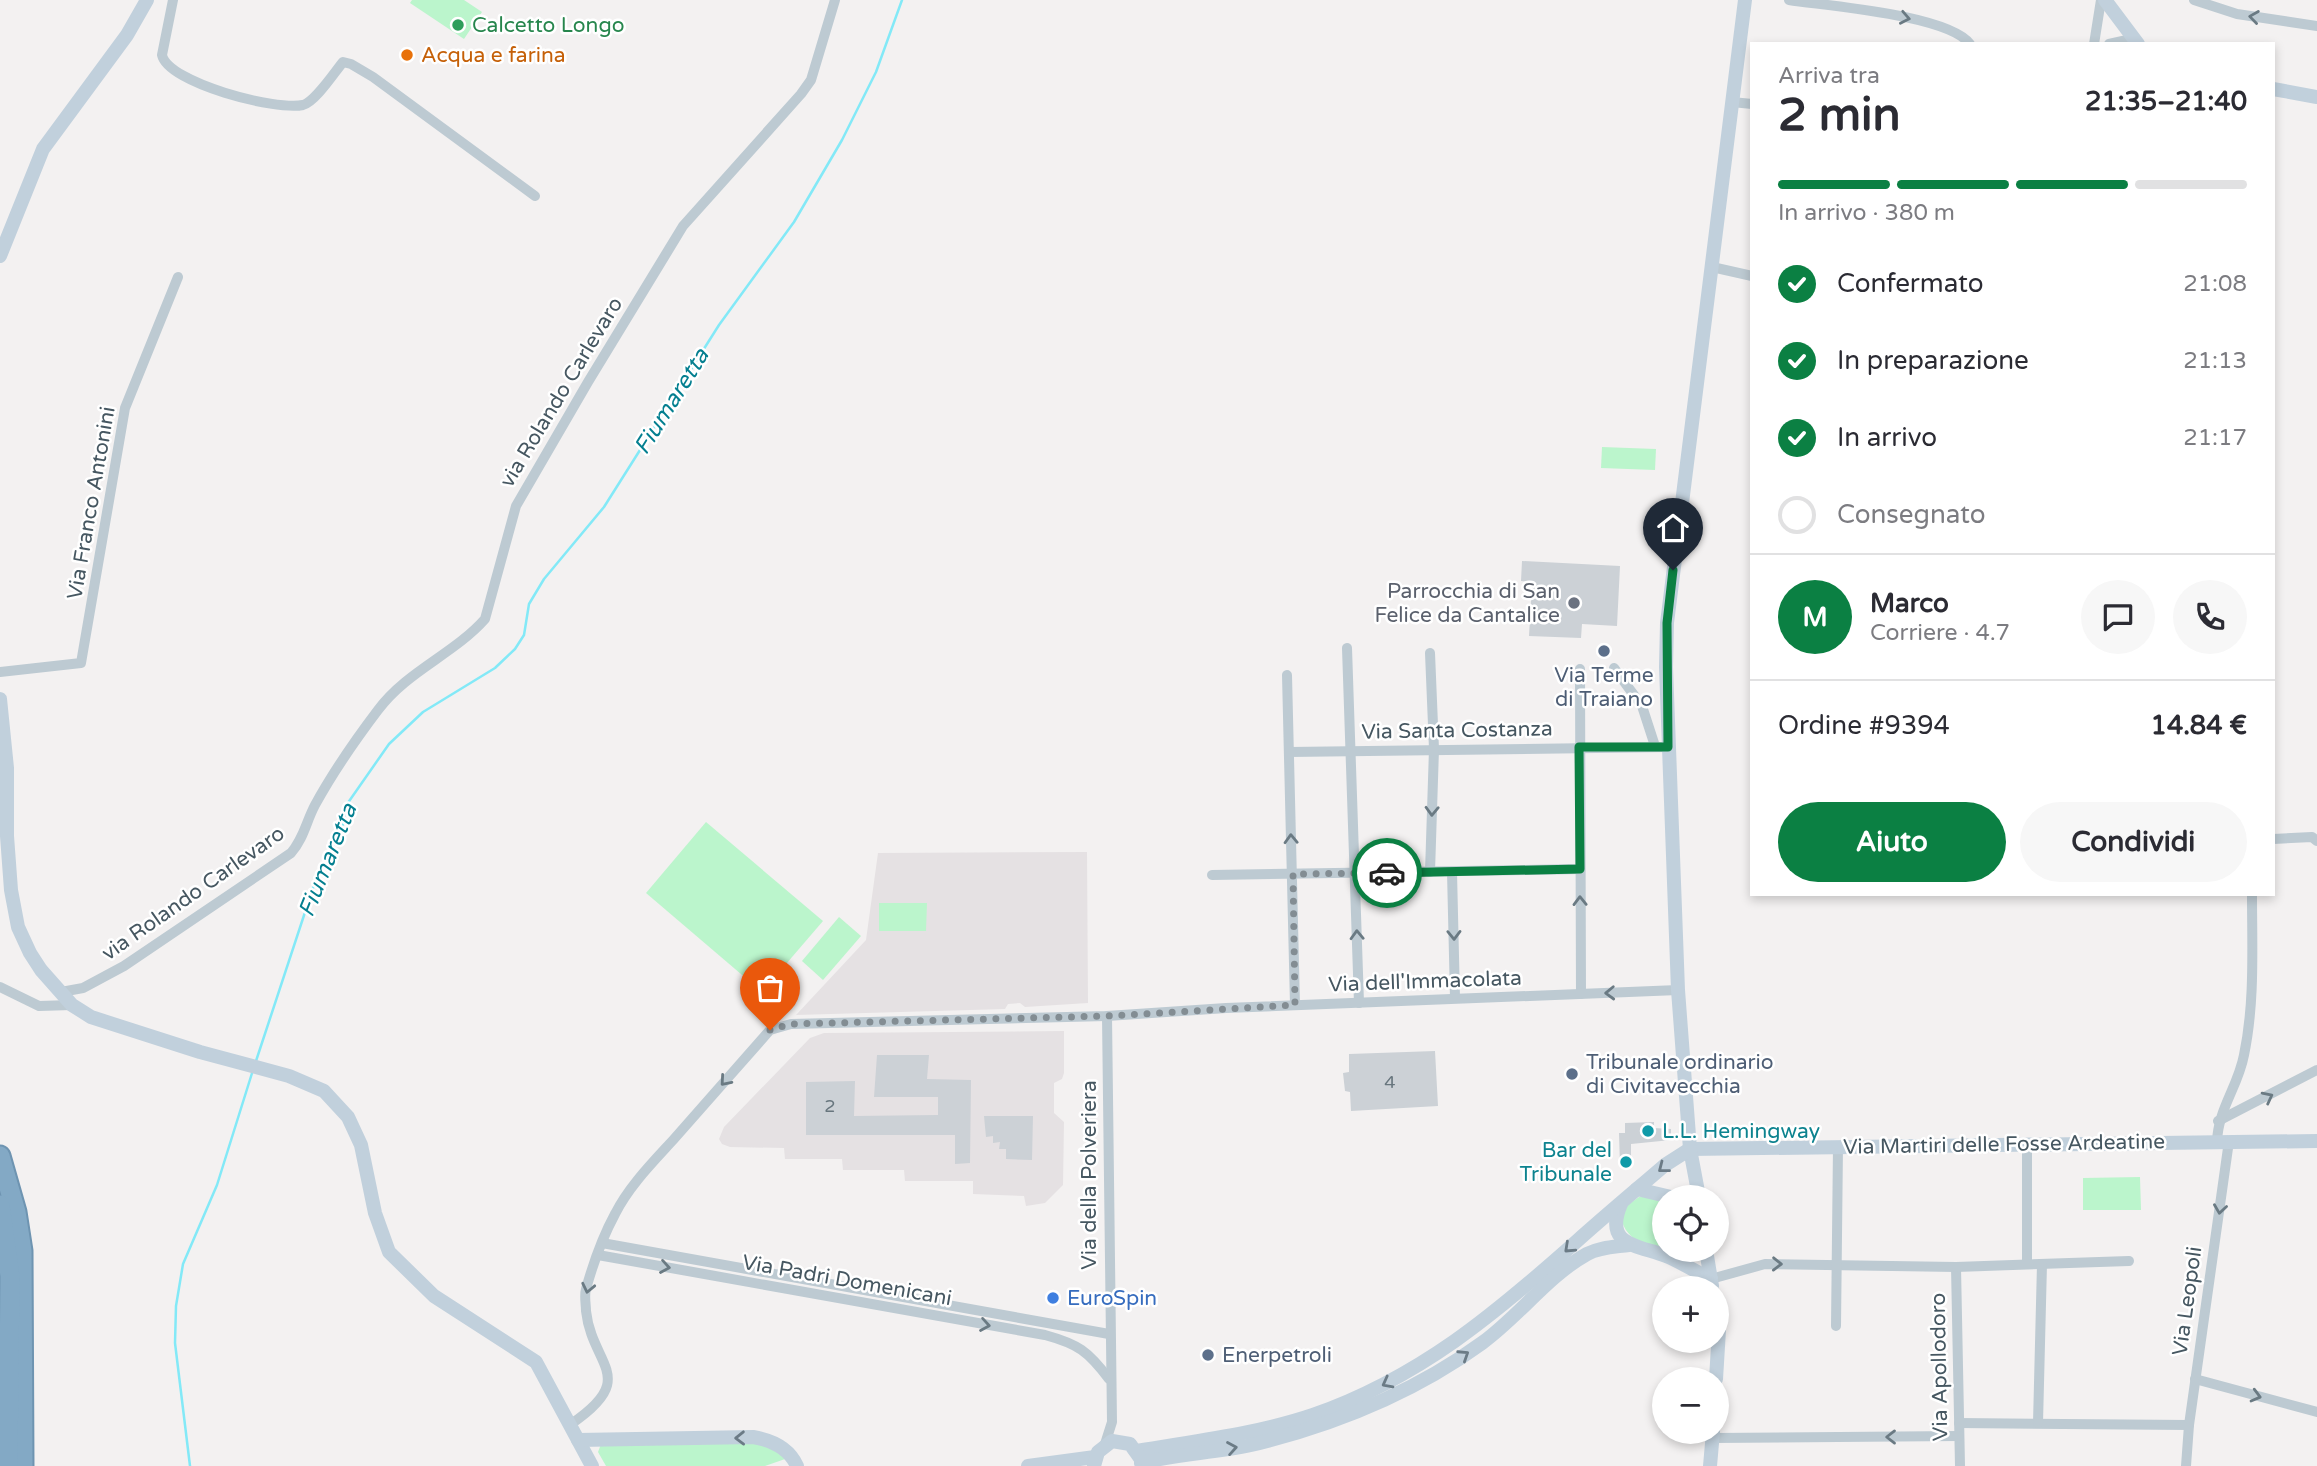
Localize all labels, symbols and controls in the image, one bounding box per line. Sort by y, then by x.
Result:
one-way arrow [1899,10,1911,25]
one-way arrow [2248,10,2260,25]
place label: Calcetto Longo [472,13,624,38]
marker: Calcetto Longo [450,17,466,33]
place label: Acqua e farina [421,43,566,68]
marker: Acqua e farina [399,47,415,63]
text: Arriva tra [1778,62,1880,90]
text: 21:35–21:40 [2085,86,2247,117]
text: 2 min [1778,88,1901,143]
text: In arrivo · 380 m [1778,199,1955,227]
icon: check [1778,265,1816,303]
text: Confermato [1837,268,1984,299]
text: 21:08 [2183,270,2247,298]
street label: via Rolando Carlevaro [495,293,628,492]
icon: check [1778,342,1816,380]
water label: Fiumaretta [628,343,716,460]
text: In preparazione [1837,345,2029,376]
text: 21:13 [2183,347,2247,375]
street label: Via Franco Antonini [62,405,121,602]
icon: check [1778,419,1816,457]
text: In arrivo [1837,422,1937,453]
text: 21:17 [2183,424,2247,452]
pin [1643,498,1703,570]
text: Consegnato [1837,499,1986,530]
icon: home [1654,509,1692,547]
place label: Parrocchia di San Felice da Cantalice [1375,579,1560,628]
button: chat [2081,580,2155,654]
button: phone [2173,580,2247,654]
text: Marco [1870,588,1949,619]
marker: Parrocchia di San Felice da Cantalice [1566,595,1582,611]
text: M [1802,602,1828,633]
text: Corriere · 4.7 [1870,619,2010,647]
marker: Via Terme di Traiano [1596,643,1612,659]
place label: Via Terme di Traiano [1554,663,1654,712]
text: Ordine #9394 [1778,710,1950,741]
text: 14.84 € [2151,710,2247,741]
street label: Via Santa Costanza [1361,716,1553,745]
water label: Fiumaretta [293,799,364,921]
button: Aiuto [1778,802,2006,882]
button: Condividi [2020,802,2247,882]
one-way arrow [1424,806,1439,817]
street label: via Rolando Carlevaro [97,821,290,966]
one-way arrow [1284,833,1299,844]
courier [1352,838,1422,908]
icon: car [1368,854,1406,892]
one-way arrow [1572,896,1588,906]
one-way arrow [1349,929,1364,940]
one-way arrow [1446,930,1461,941]
pin [740,958,800,1030]
street label: Via dell'Immacolata [1328,966,1522,997]
icon: bag [751,969,789,1007]
one-way arrow [1604,986,1615,1001]
place label: Tribunale ordinario di Civitavecchia [1586,1050,1774,1099]
marker: Tribunale ordinario di Civitavecchia [1564,1066,1580,1082]
house number: 4 [1384,1071,1396,1093]
one-way arrow [721,1073,733,1086]
street label: Via della Polveriera [1077,1080,1102,1270]
one-way arrow [2261,1091,2273,1105]
house number: 2 [824,1095,836,1117]
place label: L.L. Hemingway [1662,1119,1820,1144]
marker: L.L. Hemingway [1640,1123,1656,1139]
street label: Via Martiri delle Fosse Ardeatine [1843,1129,2165,1160]
place label: Bar del Tribunale [1519,1138,1612,1187]
marker: Bar del Tribunale [1618,1154,1634,1170]
one-way arrow [1658,1159,1670,1172]
map controls [1652,1185,1729,1444]
button: locate [1652,1185,1729,1262]
one-way arrow [2212,1203,2227,1215]
one-way arrow [1564,1240,1577,1252]
street label: Via Leopoli [2167,1245,2208,1357]
street label: Via Padri Domenicani [740,1250,954,1311]
one-way arrow [1772,1256,1783,1272]
one-way arrow [659,1259,671,1274]
button: + [1652,1276,1729,1353]
one-way arrow [581,1282,596,1294]
place label: EuroSpin [1067,1286,1157,1311]
marker: EuroSpin [1045,1290,1061,1306]
street label: Via Apollodoro [1926,1293,1953,1441]
one-way arrow [979,1316,991,1331]
place label: Enerpetroli [1222,1343,1332,1368]
marker: Enerpetroli [1200,1347,1216,1363]
one-way arrow [1456,1350,1469,1363]
button: − [1652,1367,1729,1444]
one-way arrow [1382,1375,1394,1388]
one-way arrow [2250,1387,2262,1402]
one-way arrow [1885,1429,1896,1445]
one-way arrow [735,1430,746,1445]
one-way arrow [1226,1441,1238,1456]

